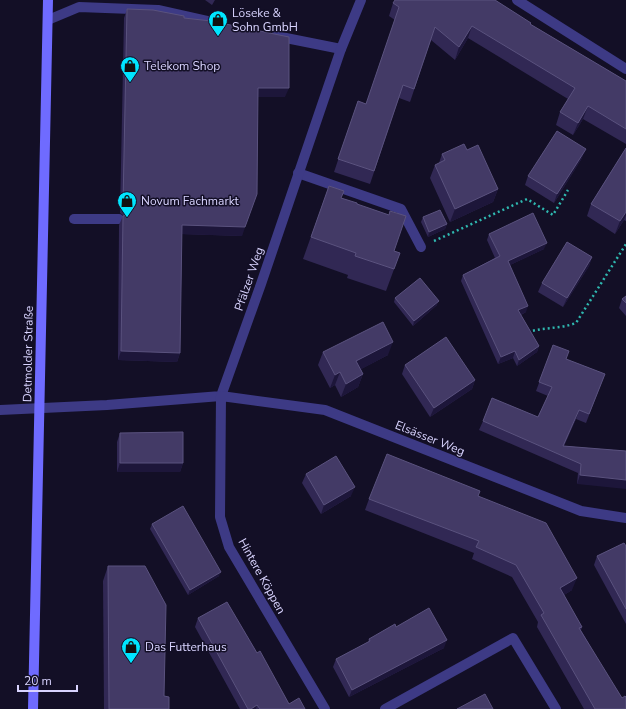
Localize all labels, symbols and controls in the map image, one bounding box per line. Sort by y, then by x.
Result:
place label: Löseke & Sohn GmbH [232,5,298,35]
shop icon: Löseke & Sohn GmbH [207,9,229,37]
shop icon: Telekom Shop [119,55,141,83]
place label: Telekom Shop [144,58,220,74]
shop icon: Novum Fachmarkt [116,190,138,218]
place label: Novum Fachmarkt [141,193,240,209]
street label: Pfälzer Weg [231,245,267,313]
street label: Detmolder Straße [19,306,37,402]
street label: Elsässer Weg [393,417,467,459]
street label: Hintere Köppen [235,535,289,617]
shop icon: Das Futterhaus [120,636,142,664]
place label: Das Futterhaus [145,639,227,655]
scale bar [18,667,77,693]
text: 20 m [24,673,52,689]

